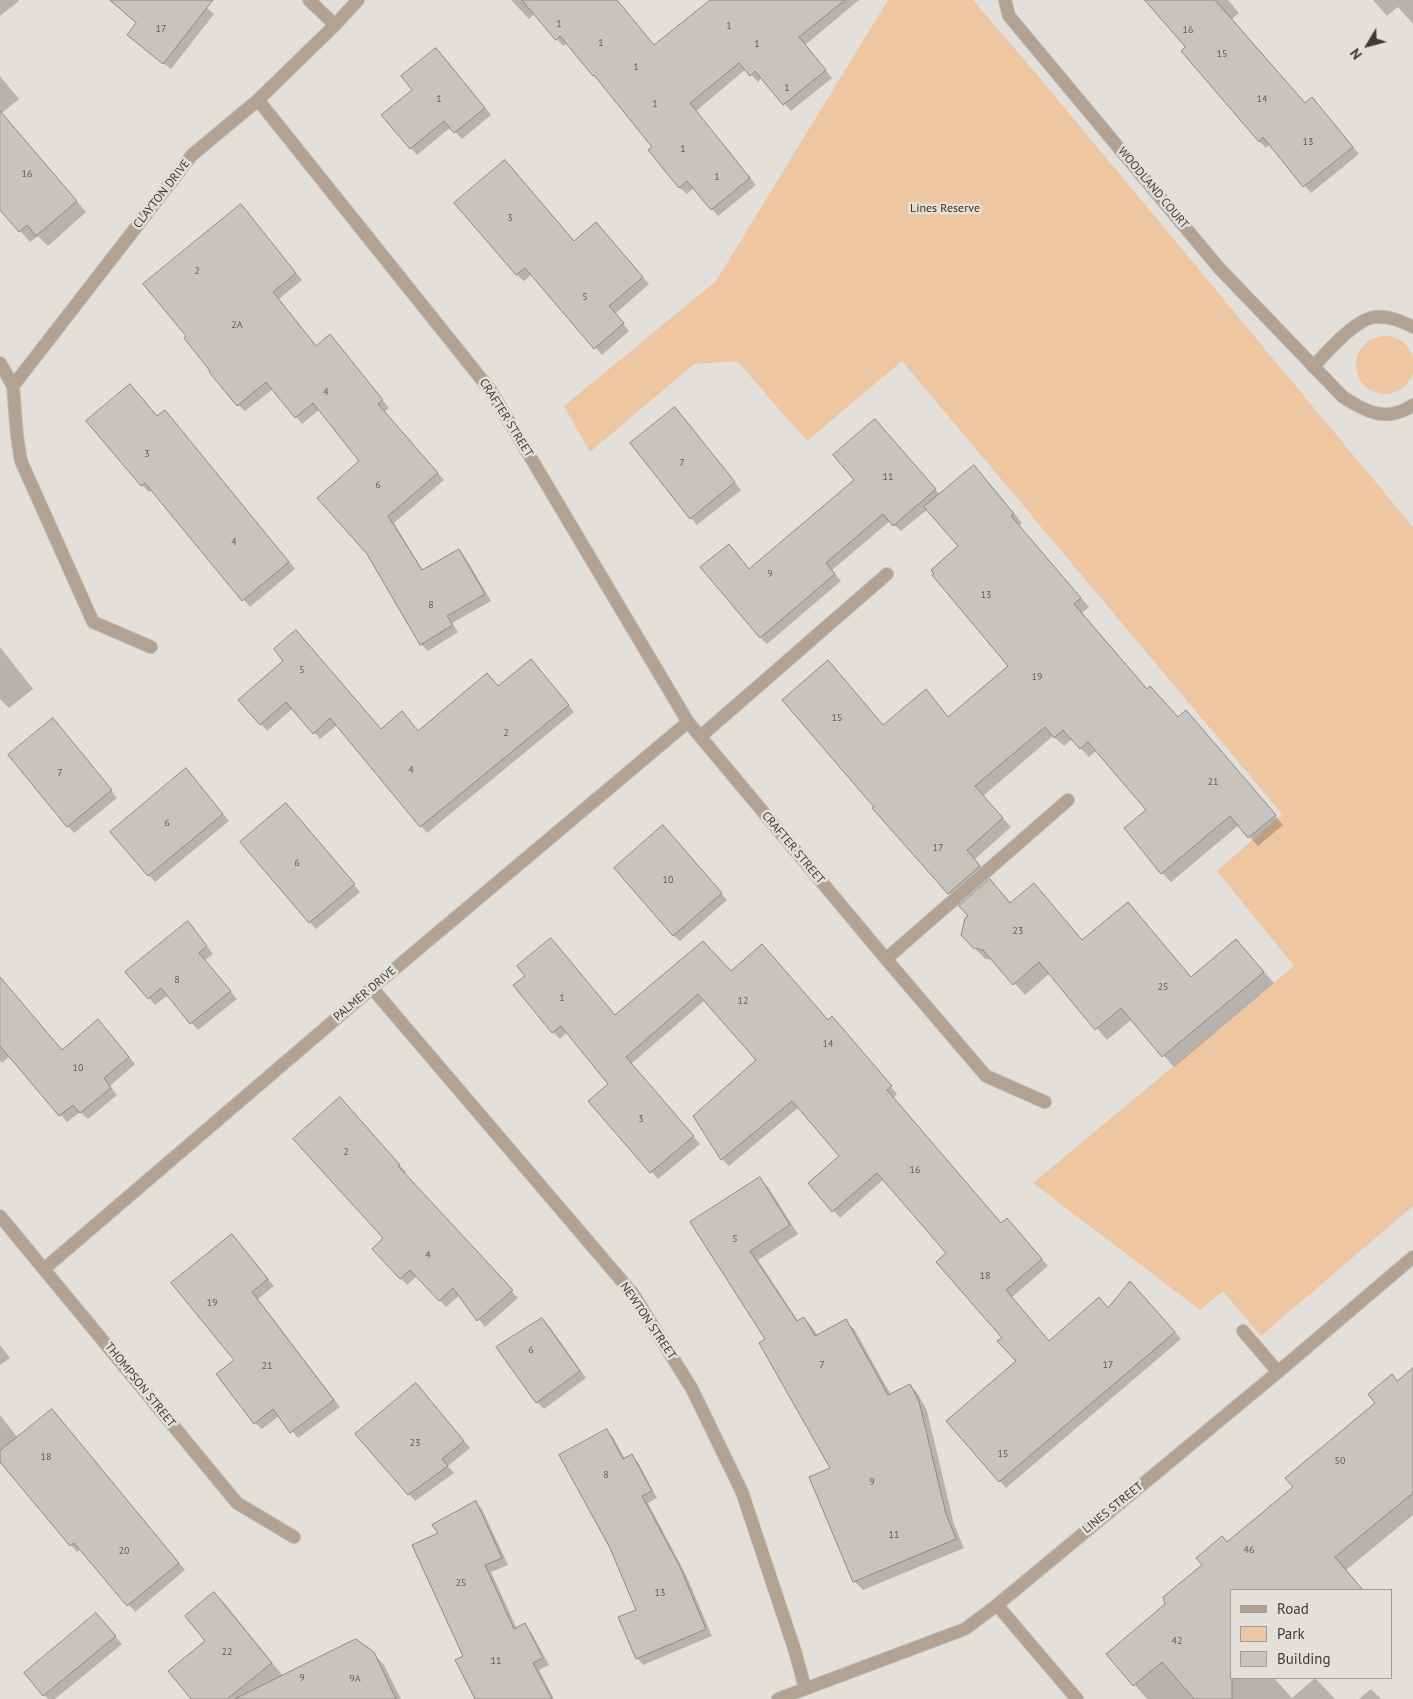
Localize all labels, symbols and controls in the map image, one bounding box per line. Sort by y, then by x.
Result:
house number: 1 [556,18,562,30]
house number: 1 [726,20,732,32]
north arrow [1343,20,1393,70]
house number: 17 [156,23,166,35]
house number: 16 [1183,24,1193,36]
house number: 1 [598,37,604,49]
house number: 1 [754,38,760,50]
text: N [1346,45,1366,63]
house number: 15 [1217,48,1227,60]
house number: 1 [633,61,639,73]
house number: 1 [784,82,790,94]
house number: 1 [436,93,442,105]
house number: 14 [1257,93,1267,105]
house number: 1 [652,98,658,110]
house number: 13 [1303,136,1313,148]
house number: 1 [680,143,686,155]
street label: WOODLAND COURT [1115,144,1191,232]
street label: CLAYTON DRIVE [131,157,193,231]
house number: 16 [22,168,32,180]
house number: 1 [714,171,720,183]
park label: Lines Reserve [910,202,980,216]
house number: 3 [507,212,513,224]
house number: 2 [194,265,200,277]
house number: 5 [582,291,588,303]
house number: 2A [231,319,243,331]
street label: CRAFTER STREET [476,376,536,460]
house number: 4 [323,386,329,398]
house number: 3 [144,448,150,460]
house number: 7 [679,457,685,469]
house number: 11 [883,471,893,483]
house number: 6 [375,479,381,491]
house number: 4 [231,536,237,548]
house number: 9 [767,568,773,580]
house number: 13 [981,589,991,601]
house number: 8 [428,599,434,611]
house number: 5 [299,664,305,676]
house number: 19 [1032,671,1042,683]
house number: 15 [832,712,842,724]
house number: 2 [503,727,509,739]
house number: 4 [408,764,414,776]
house number: 7 [57,767,63,779]
house number: 21 [1208,776,1218,788]
street label: CRAFTER STREET [759,809,827,887]
house number: 6 [164,817,170,829]
house number: 17 [933,842,943,854]
house number: 6 [294,857,300,869]
house number: 10 [663,874,673,886]
house number: 23 [1013,925,1023,937]
street label: PALMER DRIVE [331,964,399,1024]
house number: 8 [174,974,180,986]
house number: 25 [1158,981,1168,993]
house number: 1 [559,992,565,1004]
house number: 12 [738,995,748,1007]
house number: 14 [823,1038,833,1050]
house number: 10 [73,1062,83,1074]
house number: 3 [638,1113,644,1125]
house number: 2 [343,1146,349,1158]
house number: 16 [910,1164,920,1176]
house number: 5 [732,1233,738,1245]
house number: 4 [425,1249,431,1261]
house number: 18 [980,1270,990,1282]
street label: NEWTON STREET [617,1280,679,1362]
house number: 19 [207,1297,217,1309]
street label: THOMPSON STREET [101,1340,179,1430]
house number: 6 [528,1344,534,1356]
house number: 7 [819,1359,825,1371]
house number: 17 [1103,1359,1113,1371]
house number: 21 [262,1360,272,1372]
house number: 23 [410,1437,420,1449]
house number: 15 [998,1448,1008,1460]
house number: 18 [41,1451,51,1463]
house number: 50 [1335,1455,1345,1467]
house number: 8 [603,1469,609,1481]
house number: 9 [869,1476,875,1488]
street label: LINES STREET [1080,1479,1146,1537]
house number: 11 [889,1529,899,1541]
house number: 46 [1244,1544,1254,1556]
house number: 20 [119,1545,129,1557]
house number: 25 [456,1577,466,1589]
house number: 13 [655,1587,665,1599]
legend [1230,1589,1393,1679]
text: Road [1277,1599,1309,1618]
text: Park [1277,1624,1305,1643]
house number: 42 [1172,1635,1182,1647]
house number: 22 [222,1646,232,1658]
text: Building [1277,1649,1331,1668]
house number: 11 [491,1655,501,1667]
house number: 9 [299,1672,305,1684]
house number: 9A [349,1673,361,1685]

